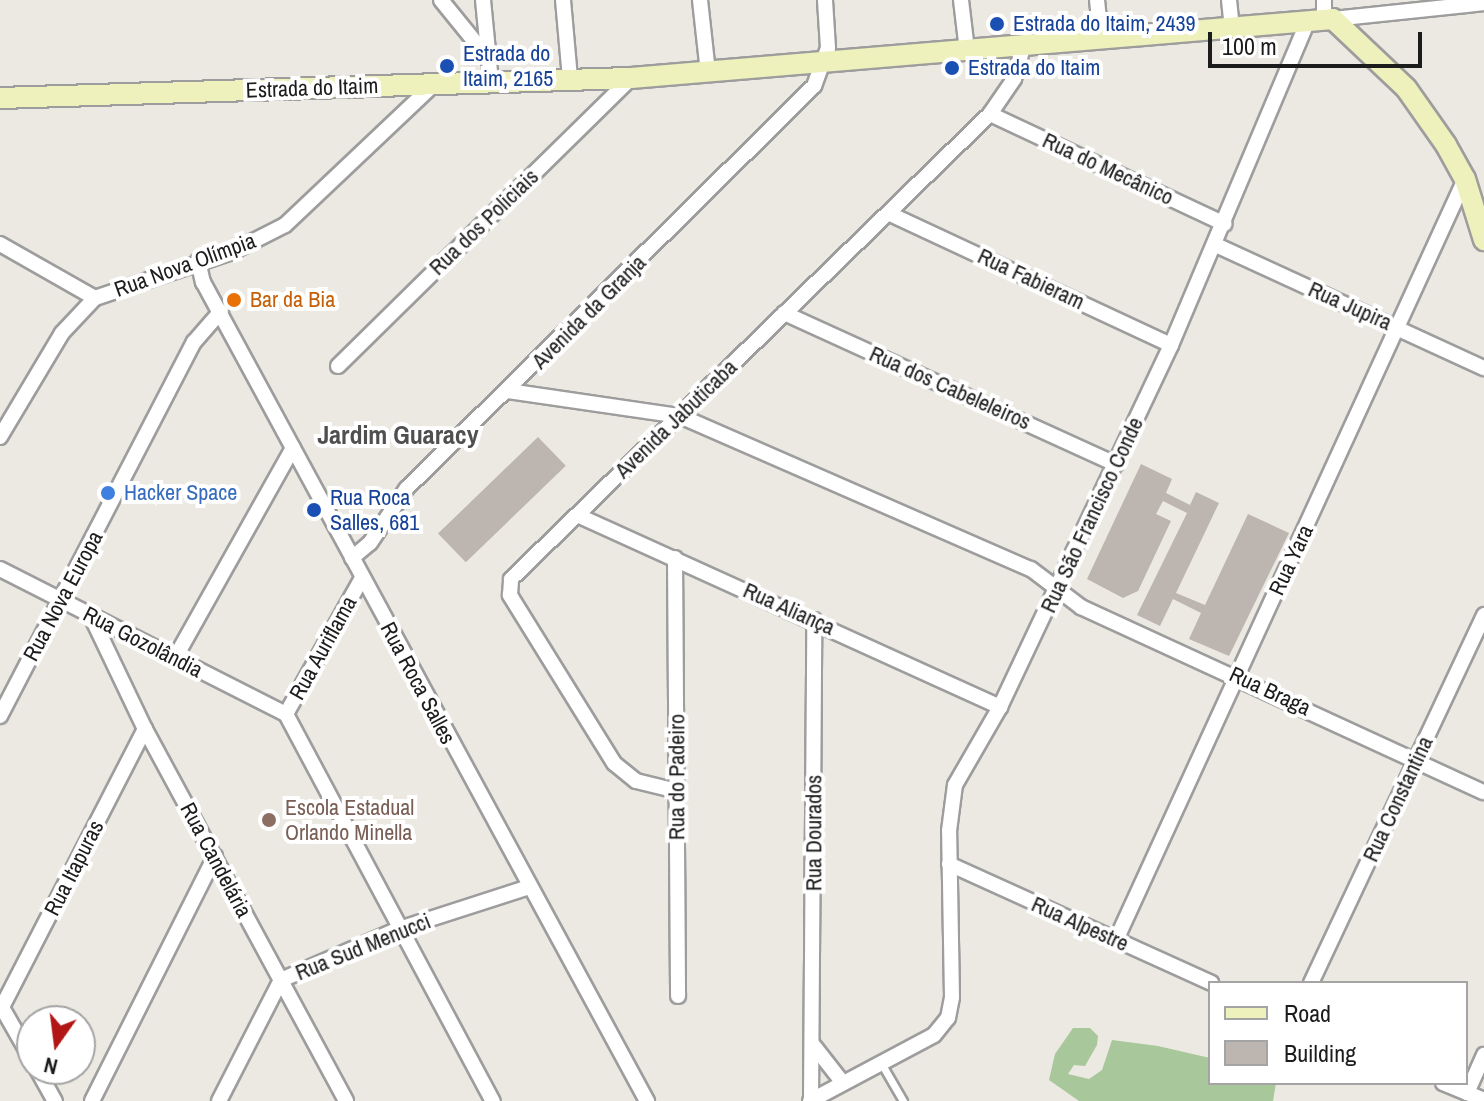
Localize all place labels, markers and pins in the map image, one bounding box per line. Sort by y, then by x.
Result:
place label: Estrada do Itaim, 2439 [1013,11,1196,37]
marker: Estrada do Itaim, 2439 [988,15,1006,33]
place label: Estrada do Itaim, 2165 [463,40,553,92]
place label: Estrada do Itaim [968,55,1100,81]
marker: Estrada do Itaim, 2165 [438,57,456,75]
marker: Estrada do Itaim [943,59,961,77]
place label: Bar da Bia [250,287,335,313]
marker: Bar da Bia [225,291,243,309]
place label: Hacker Space [124,480,237,506]
marker: Hacker Space [99,484,117,502]
place label: Rua Roca Salles, 681 [330,484,419,536]
marker: Rua Roca Salles, 681 [305,501,323,519]
place label: Escola Estadual Orlando Minella [285,794,414,846]
marker: Escola Estadual Orlando Minella [260,811,278,829]

